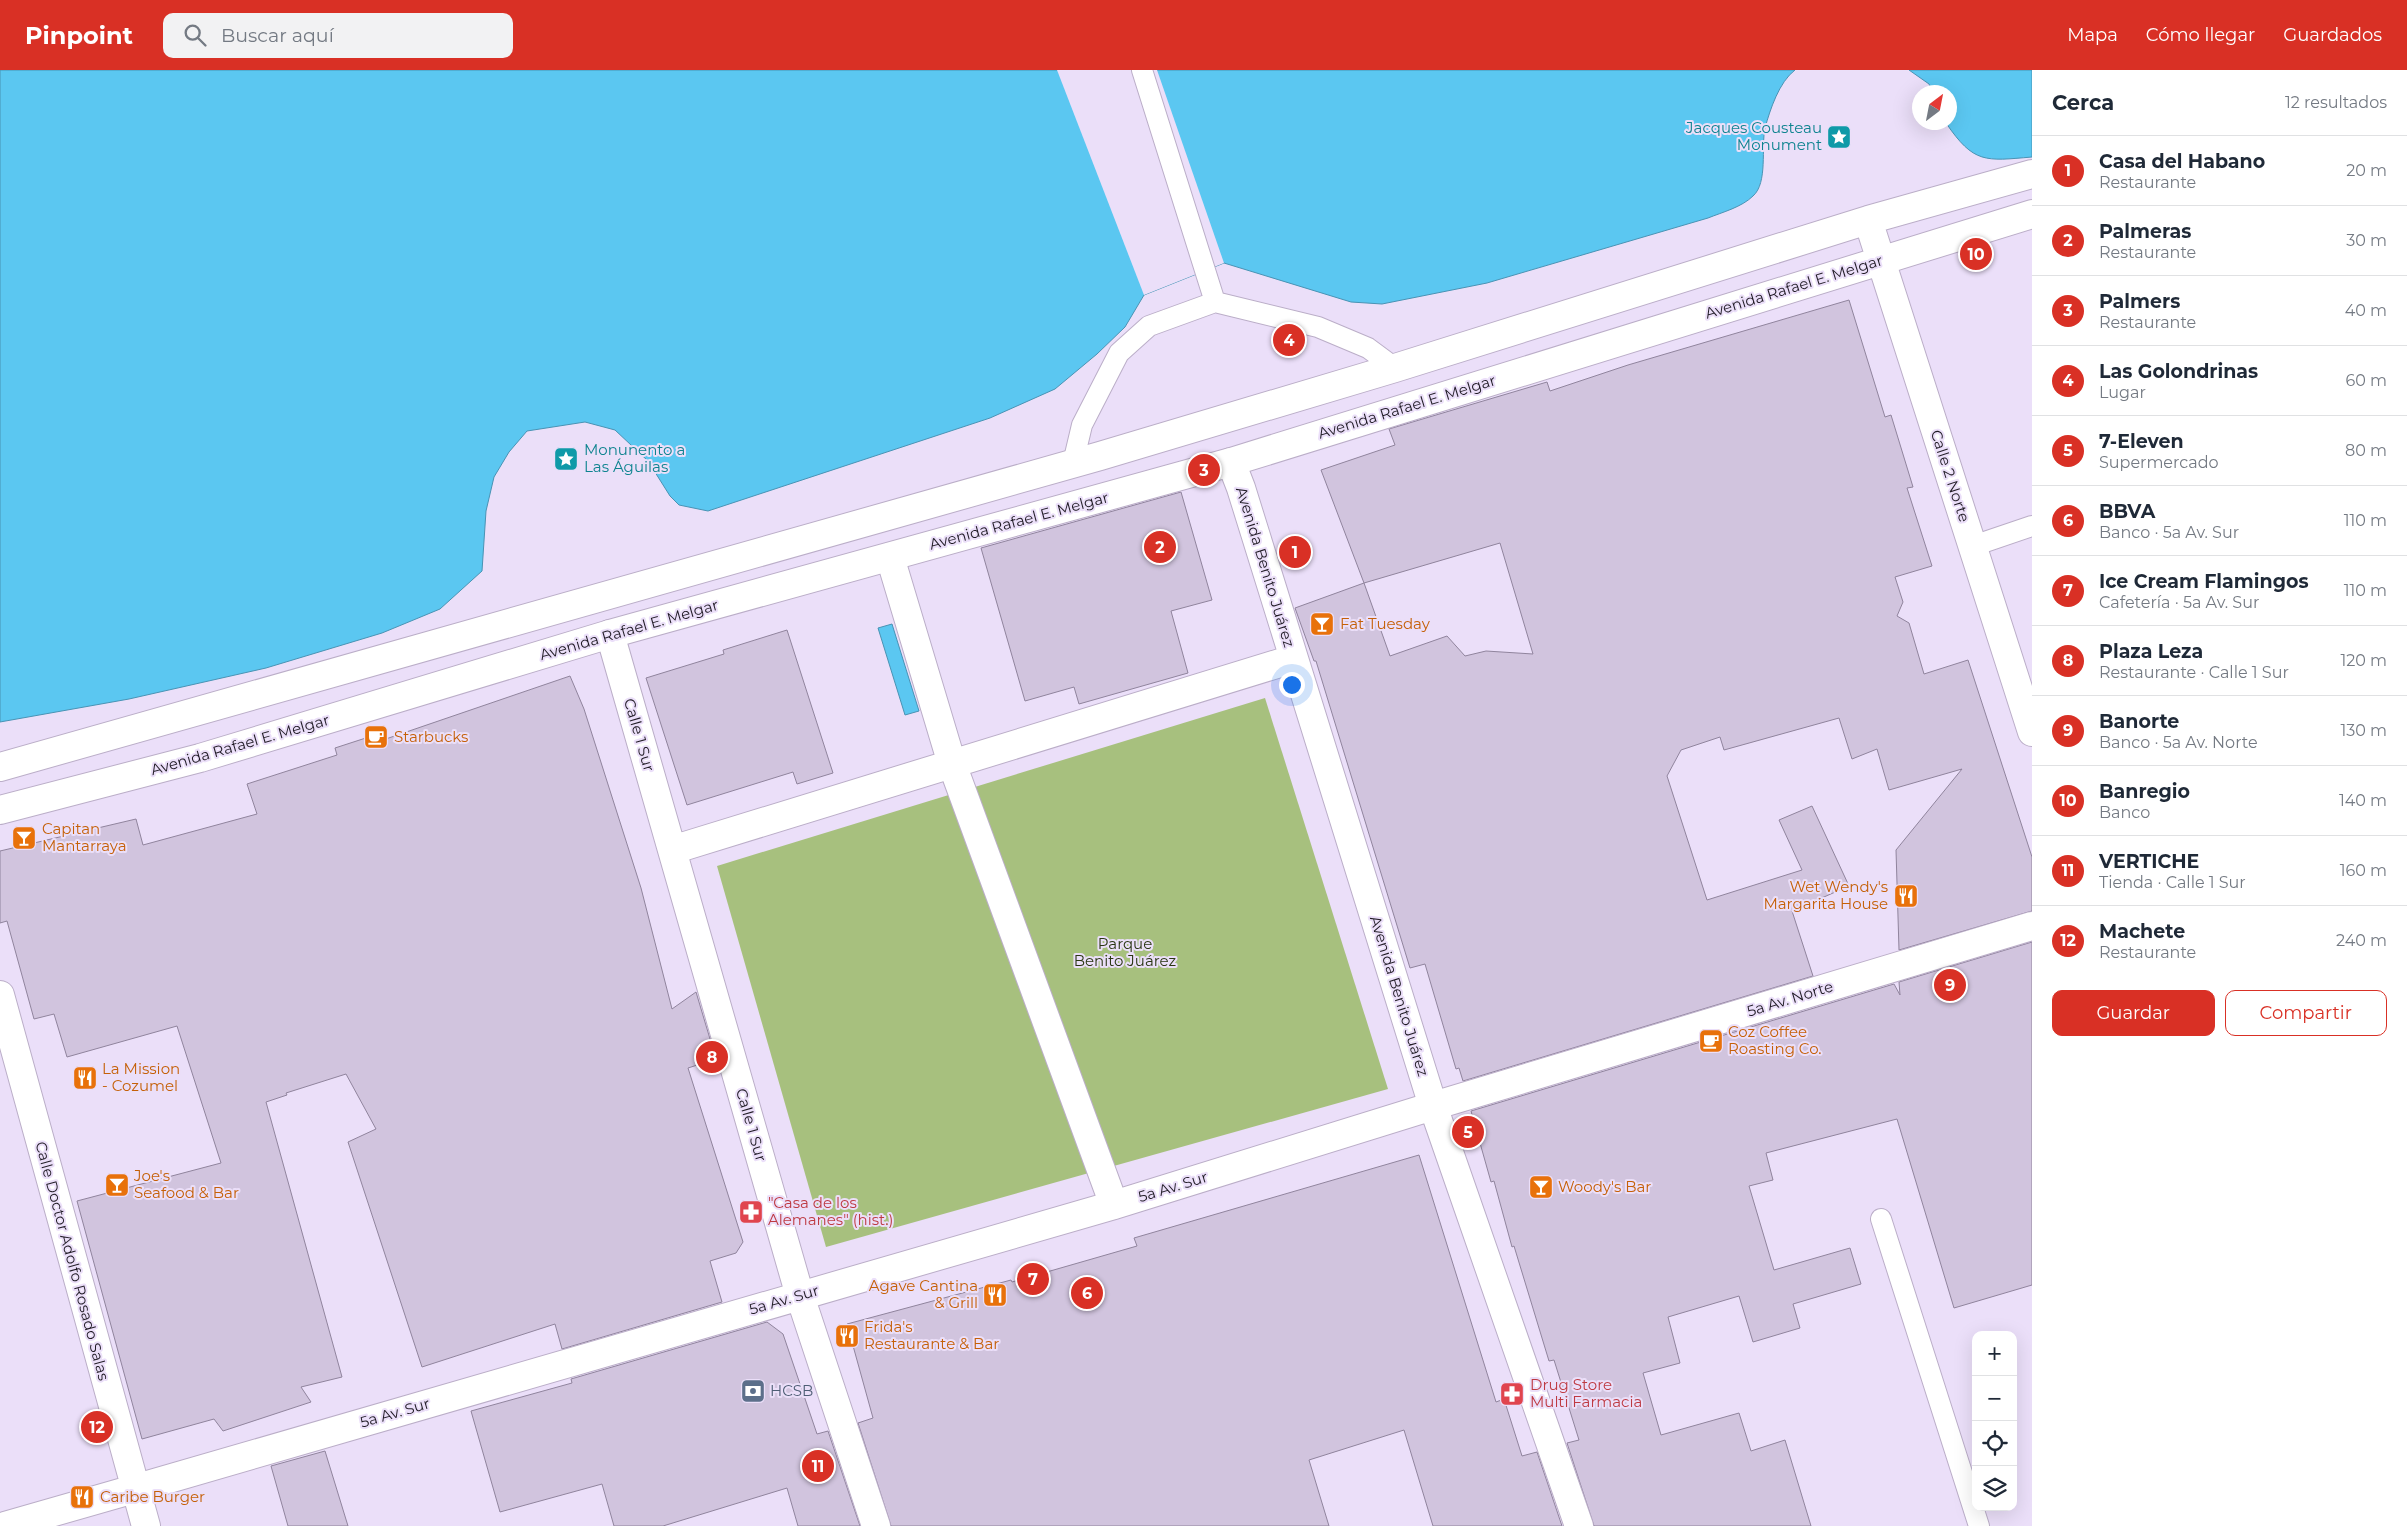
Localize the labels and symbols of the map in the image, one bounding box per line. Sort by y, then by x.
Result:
north arrow [1912,85,1957,130]
place label: Jacques Cousteau Monument [1685,118,1822,154]
place icon: Jacques Cousteau Monument [1826,124,1852,150]
pin: 10 [1960,235,1992,273]
street label: Avenida Rafael E. Melgar [1703,250,1885,323]
pin: 4 [1273,321,1305,359]
street label: Avenida Rafael E. Melgar [1316,370,1498,443]
street label: Calle 2 Norte [1927,427,1974,524]
place label: Monunento a Las Águilas [584,440,685,476]
place icon: Monunento a Las Águilas [553,446,579,472]
pin: 3 [1188,451,1220,489]
street label: Avenida Benito Juárez [1232,484,1299,650]
street label: Avenida Rafael E. Melgar [927,487,1111,554]
pin: 2 [1144,528,1176,566]
pin: 1 [1279,533,1311,571]
street label: Avenida Rafael E. Melgar [537,595,720,664]
bar icon: Fat Tuesday [1309,611,1335,637]
place label: Fat Tuesday [1340,614,1431,633]
your location [1279,672,1305,698]
street label: Calle 1 Sur [620,696,659,774]
street label: Avenida Rafael E. Melgar [148,710,331,779]
cafe icon: Starbucks [363,724,389,750]
place label: Starbucks [394,727,468,746]
place label: Capitan Mantarraya [42,819,127,855]
bar icon: Capitan Mantarraya [11,825,37,851]
place label: Wet Wendy's Margarita House [1763,877,1888,913]
restaurant icon: Wet Wendy's Margarita House [1893,883,1919,909]
street label: Avenida Benito Juárez [1366,913,1433,1079]
park label: Parque Benito Juárez [1074,934,1177,970]
pin: 9 [1934,966,1966,1004]
street label: 5a Av. Norte [1744,976,1835,1021]
place label: Coz Coffee Roasting Co. [1728,1022,1822,1058]
cafe icon: Coz Coffee Roasting Co. [1698,1028,1724,1054]
pin: 8 [696,1038,728,1076]
place label: La Mission - Cozumel [102,1059,180,1095]
restaurant icon: La Mission - Cozumel [72,1065,98,1091]
street label: Calle 1 Sur [732,1086,771,1164]
pin: 5 [1452,1113,1484,1151]
street label: Calle Doctor Adolfo Rosado Salas [31,1139,114,1382]
place label: Joe's Seafood & Bar [133,1166,239,1202]
street label: 5a Av. Sur [1136,1167,1210,1206]
bar icon: Joe's Seafood & Bar [104,1172,130,1198]
bar icon: Woody's Bar [1528,1174,1554,1200]
place label: Woody's Bar [1558,1177,1651,1196]
place label: "Casa de los Alemanes" (hist.) [768,1193,893,1229]
pharmacy icon: "Casa de los Alemanes" (hist.) [738,1199,764,1225]
pin: 7 [1017,1260,1049,1298]
pin: 6 [1071,1274,1103,1312]
place label: Agave Cantina & Grill [869,1276,978,1312]
street label: 5a Av. Sur [747,1281,821,1319]
restaurant icon: Agave Cantina & Grill [982,1282,1008,1308]
place label: Frida's Restaurante & Bar [864,1317,999,1353]
restaurant icon: Frida's Restaurante & Bar [834,1323,860,1349]
place label: Drug Store Multi Farmacia [1530,1375,1642,1411]
bank icon: HCSB [740,1378,766,1404]
place label: HCSB [770,1381,813,1400]
pharmacy icon: Drug Store Multi Farmacia [1499,1381,1525,1407]
street label: 5a Av. Sur [358,1394,432,1432]
pin: 12 [81,1408,113,1446]
pin: 11 [802,1447,834,1485]
restaurant icon: Caribe Burger [69,1484,95,1510]
place label: Caribe Burger [100,1487,205,1506]

